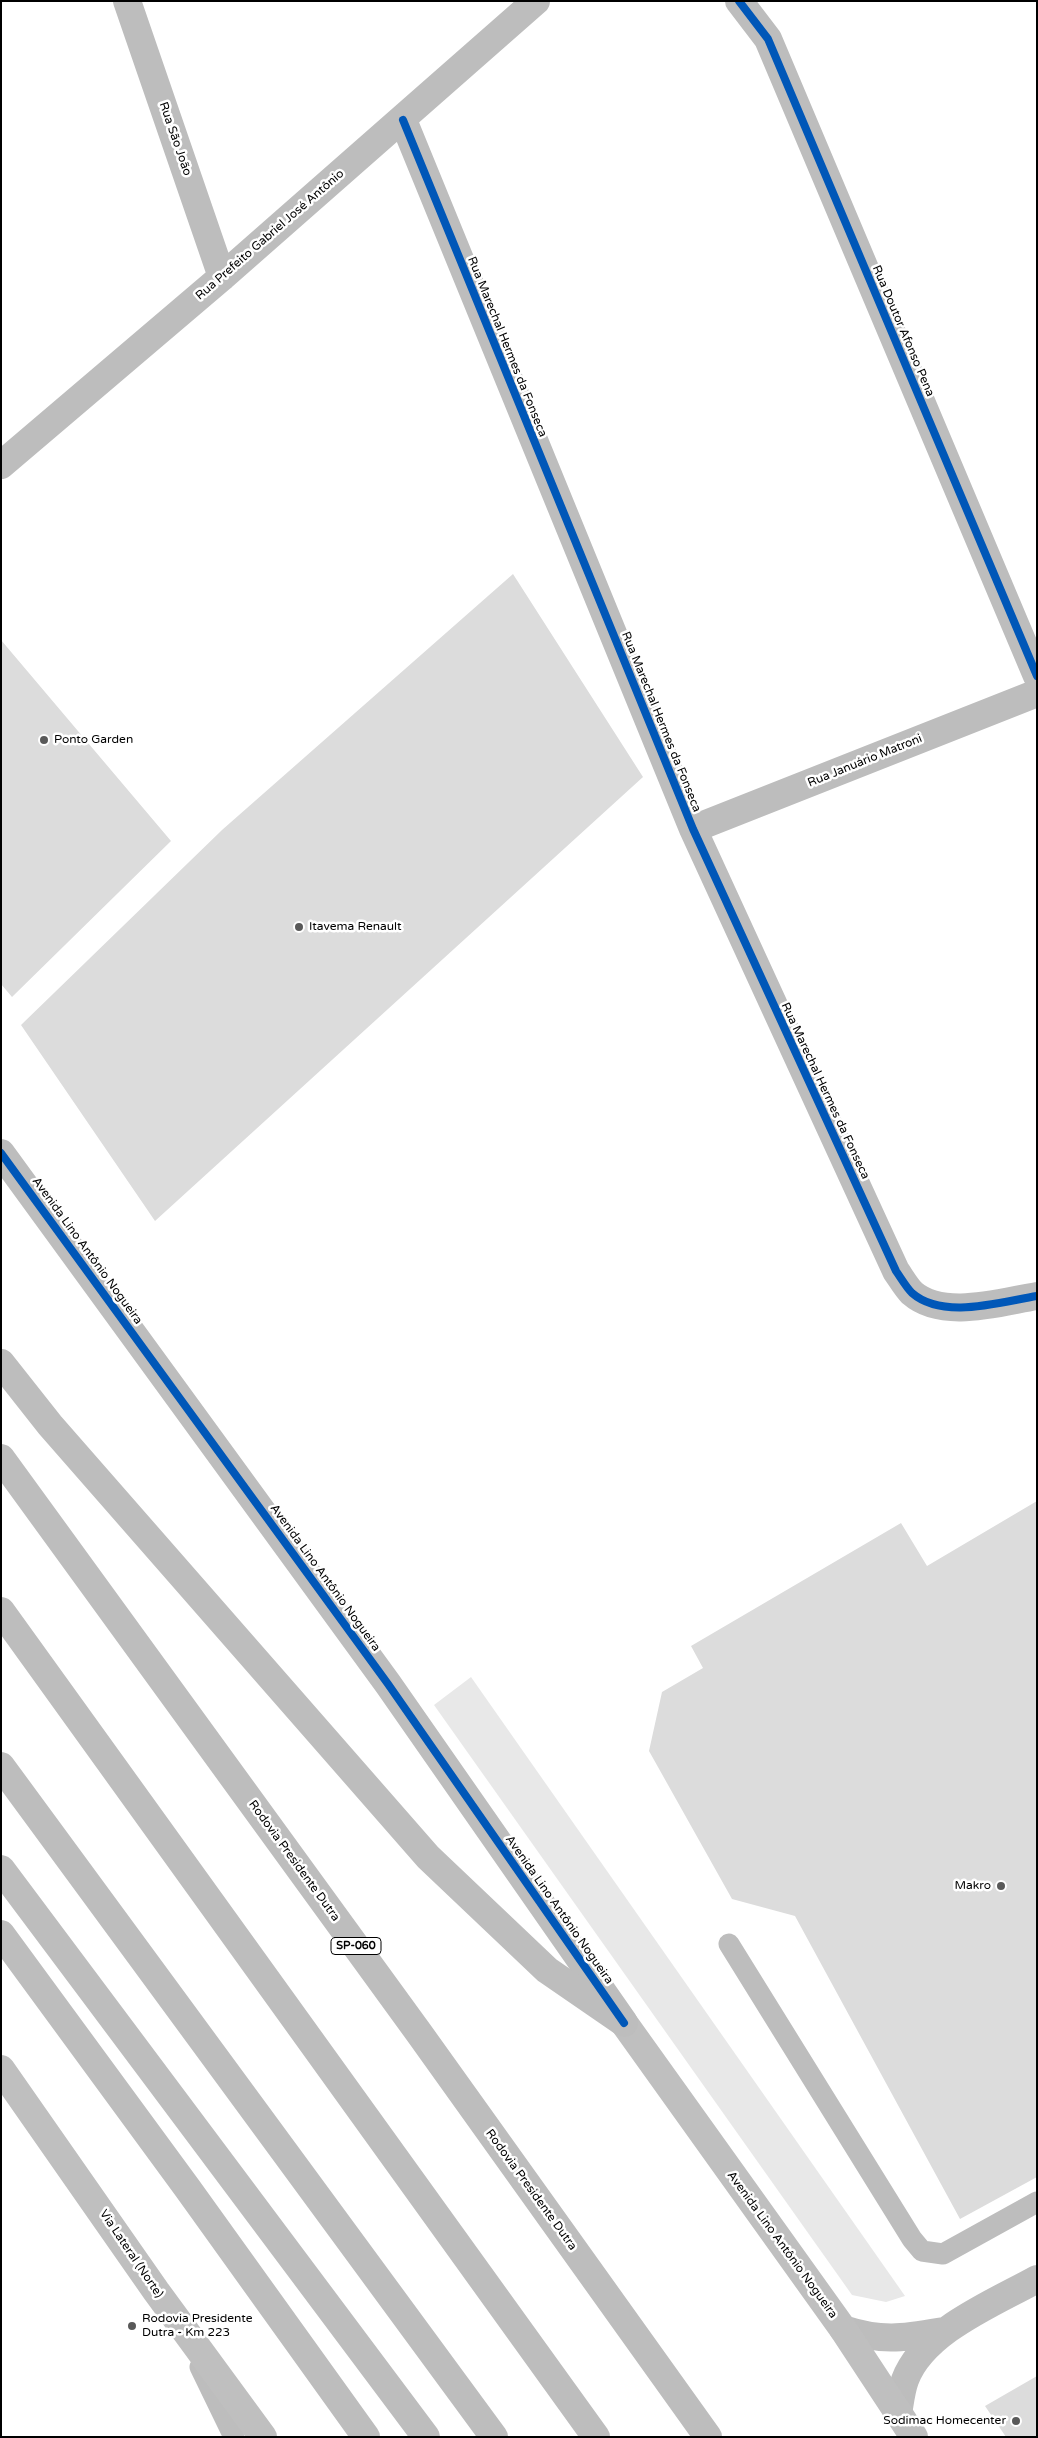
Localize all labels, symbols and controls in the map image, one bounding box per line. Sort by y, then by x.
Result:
street label: Rua São João [156,100,194,178]
street label: Rua Prefeito Gabriel José Antônio [193,167,347,303]
street label: Rua Marechal Hermes da Fonseca [464,255,550,439]
street label: Rua Doutor Afonso Pena [869,263,937,399]
street label: Rua Marechal Hermes da Fonseca [618,630,704,814]
street label: Rua Januário Matroni [806,731,924,791]
place label: Ponto Garden [54,733,133,747]
marker: Ponto Garden [38,734,50,746]
place label: Itavema Renault [309,920,402,934]
marker: Itavema Renault [293,921,305,933]
street label: Rua Marechal Hermes da Fonseca [778,1000,872,1182]
street label: Avenida Lino Antônio Nogueira [29,1175,145,1327]
street label: Avenida Lino Antônio Nogueira [267,1502,383,1654]
street label: Rodovia Presidente Dutra [245,1798,343,1924]
street label: Avenida Lino Antônio Nogueira [502,1833,616,1987]
place label: Makro [954,1879,991,1893]
marker: Makro [995,1880,1007,1892]
road number: SP-060 [331,1938,381,1954]
street label: Rodovia Presidente Dutra [482,2127,580,2253]
street label: Avenida Lino Antônio Nogueira [724,2169,840,2321]
street label: Via Lateral (Norte) [96,2207,166,2301]
place label: Rodovia Presidente Dutra - Km 223 [142,2312,253,2340]
marker: Rodovia Presidente Dutra - Km 223 [126,2320,138,2332]
place label: Sodimac Homecenter [883,2414,1006,2428]
marker: Sodimac Homecenter [1010,2415,1022,2427]

